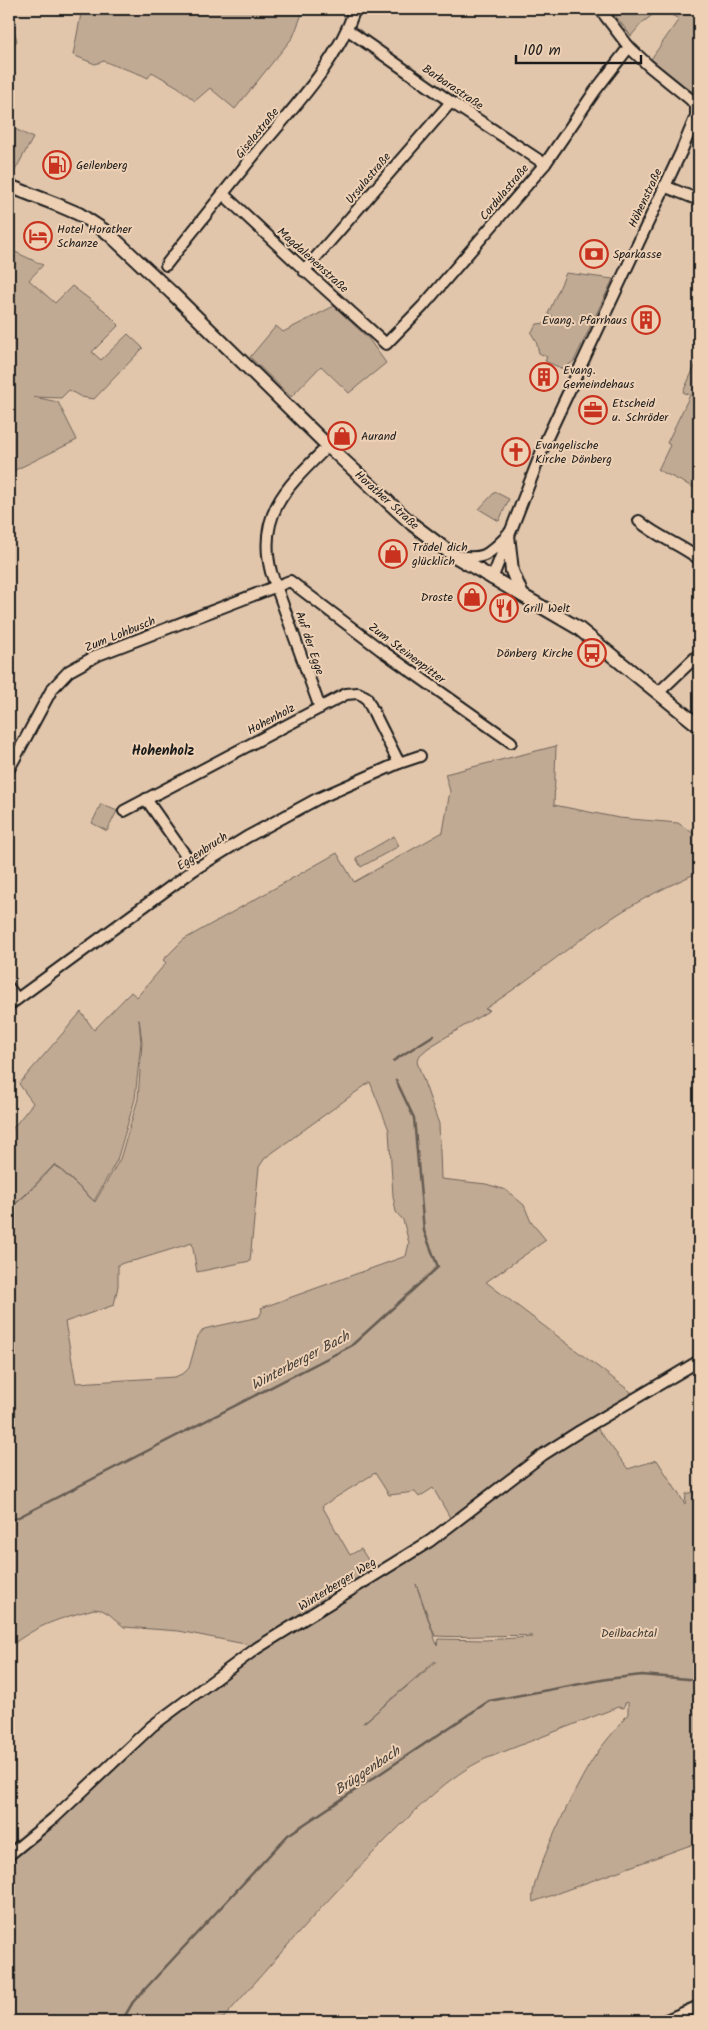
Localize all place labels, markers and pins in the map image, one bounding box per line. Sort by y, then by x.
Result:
fuel station icon: Geilenberg [42,150,72,180]
place label: Geilenberg [76,156,128,175]
place label: Hotel Horather Schanze [57,220,133,253]
hotel icon: Hotel Horather Schanze [23,221,53,251]
bank icon: Sparkasse [579,239,609,269]
place label: Sparkasse [613,245,662,264]
building icon: Evang. Pfarrhaus [631,305,661,335]
place label: Evang. Pfarrhaus [542,311,627,330]
place label: Evang. Gemeindehaus [563,361,634,394]
building icon: Evang. Gemeindehaus [529,362,559,392]
place label: Etscheid u. Schröder [612,394,669,427]
office icon: Etscheid u. Schröder [578,395,608,425]
shop icon: Aurand [327,421,357,451]
place label: Aurand [361,427,397,446]
place label: Evangelische Kirche Dönberg [535,436,612,469]
church icon: Evangelische Kirche Dönberg [501,437,531,467]
place label: Trödel dich glücklich [411,538,468,571]
shop icon: Trödel dich glücklich [378,539,408,569]
shop icon: Droste [457,582,487,612]
place label: Droste [421,588,454,607]
restaurant icon: Grill Welt [489,593,519,623]
place label: Grill Welt [523,599,571,618]
bus stop icon: Dönberg Kirche [577,638,607,668]
place label: Dönberg Kirche [496,644,574,663]

